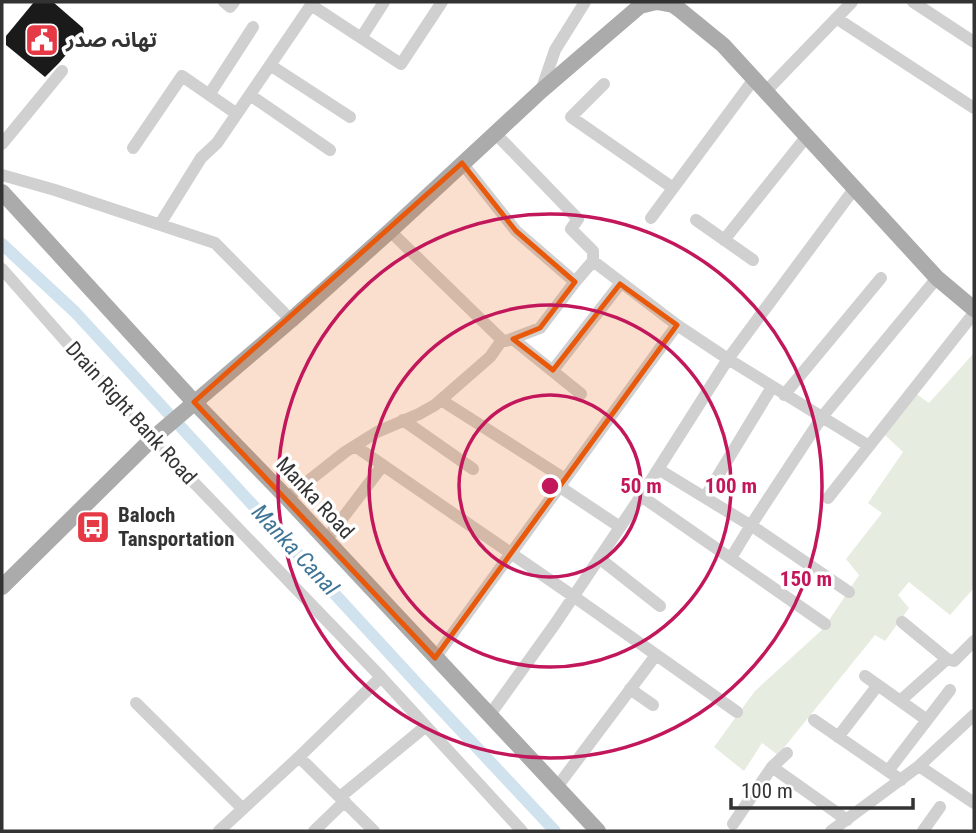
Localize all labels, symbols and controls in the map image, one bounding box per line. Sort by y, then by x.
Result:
public building icon: تھانہ صدر [23,21,61,59]
place label: تھانہ صدر [65,28,158,52]
street label: Drain Right Bank Road [61,337,201,489]
street label: Manka Road [271,452,359,544]
centre of rings [538,474,562,498]
text: 50 m [620,474,662,498]
text: 100 m [705,474,757,498]
water label: Manka Canal [246,499,344,602]
place label: Baloch Tansportation [118,503,235,551]
bus stop icon: Baloch Tansportation [74,508,112,546]
text: 150 m [780,567,832,591]
scale bar [731,766,913,810]
text: 100 m [741,779,793,803]

